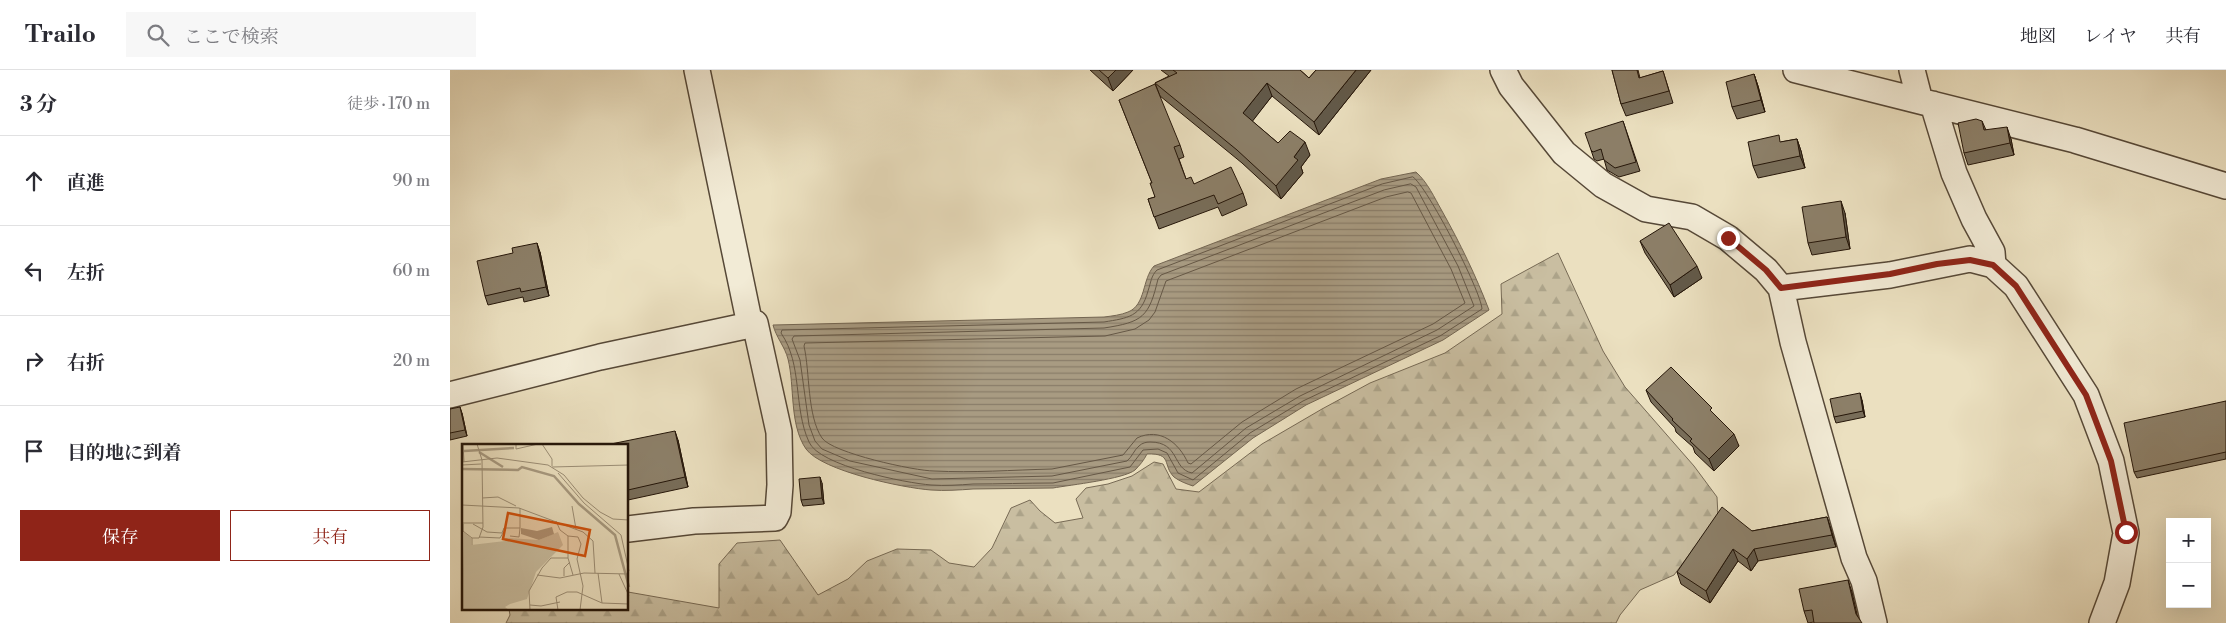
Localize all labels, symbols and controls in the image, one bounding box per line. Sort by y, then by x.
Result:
search box [126,12,476,57]
text: Trailo [25,20,96,50]
icon: search [144,21,172,49]
text: ここで検索 [184,25,279,49]
text: 地図 [2020,25,2056,48]
text: レイヤ [2084,25,2137,48]
text: 共有 [2165,25,2201,48]
text: 3 分 [20,92,57,118]
text: 徒歩 · 170 m [347,94,430,114]
icon: ahead [20,167,48,195]
text: 直進 [67,171,105,195]
text: 90 m [392,171,430,191]
route end [1717,227,1740,250]
icon: left [20,257,48,285]
text: 左折 [67,261,105,285]
text: 60 m [392,261,430,281]
icon: right [20,347,48,375]
text: 右折 [67,351,105,375]
text: 20 m [393,351,430,371]
icon: arrive [20,437,48,465]
text: 目的地に到着 [67,441,181,465]
inset map [462,444,629,610]
button: 保存 [20,510,220,561]
button: 共有 [230,510,430,561]
map controls [2166,518,2211,608]
button: + [2166,518,2211,563]
route start [2115,521,2138,544]
button: − [2166,563,2211,608]

